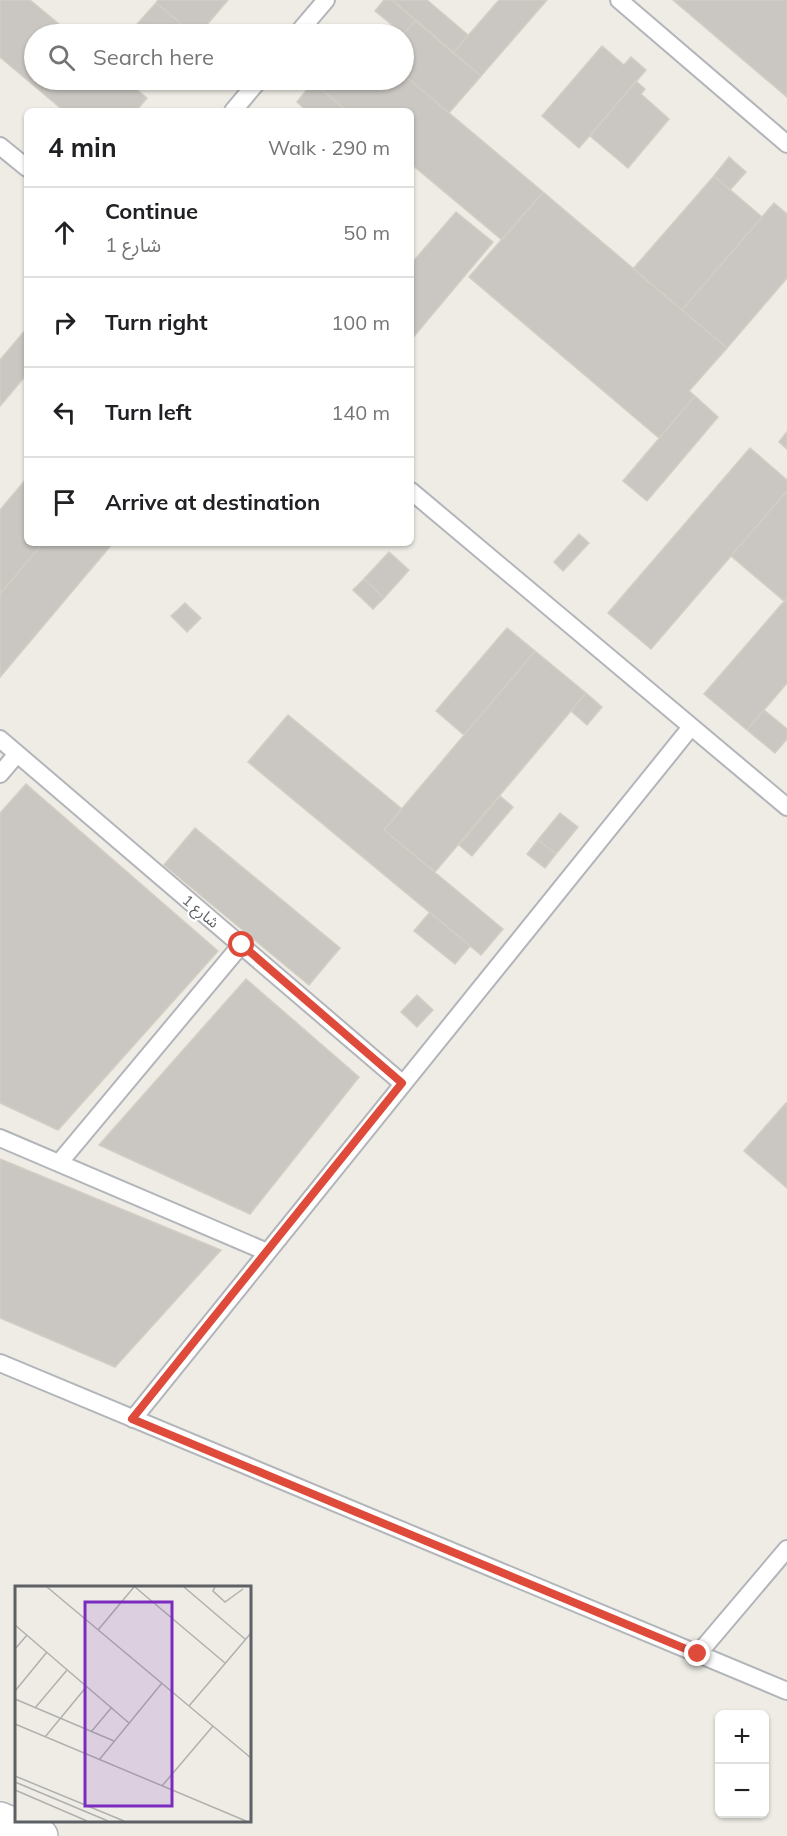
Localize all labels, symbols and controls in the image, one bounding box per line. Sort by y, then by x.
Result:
search box [24,24,414,90]
icon: search [45,41,78,74]
text: Search here [93,43,214,71]
text: 4 min [48,131,117,164]
text: Walk · 290 m [268,135,390,160]
text: Continue [105,197,198,225]
icon: ahead [48,216,81,249]
text: 50 m [343,220,390,245]
text: شارع 1 [105,232,161,257]
icon: right [48,306,81,339]
text: Turn right [105,308,208,336]
text: 100 m [331,310,390,335]
icon: left [48,396,81,429]
text: Turn left [105,398,192,426]
text: 140 m [331,400,390,425]
icon: arrive [48,486,81,519]
text: Arrive at destination [105,488,320,516]
street label: شارع 1 [177,890,223,934]
route start [228,931,254,957]
inset map [15,1586,250,1821]
route end [684,1640,710,1666]
map controls [715,1710,769,1818]
button: + [715,1710,769,1764]
button: − [715,1764,769,1818]

